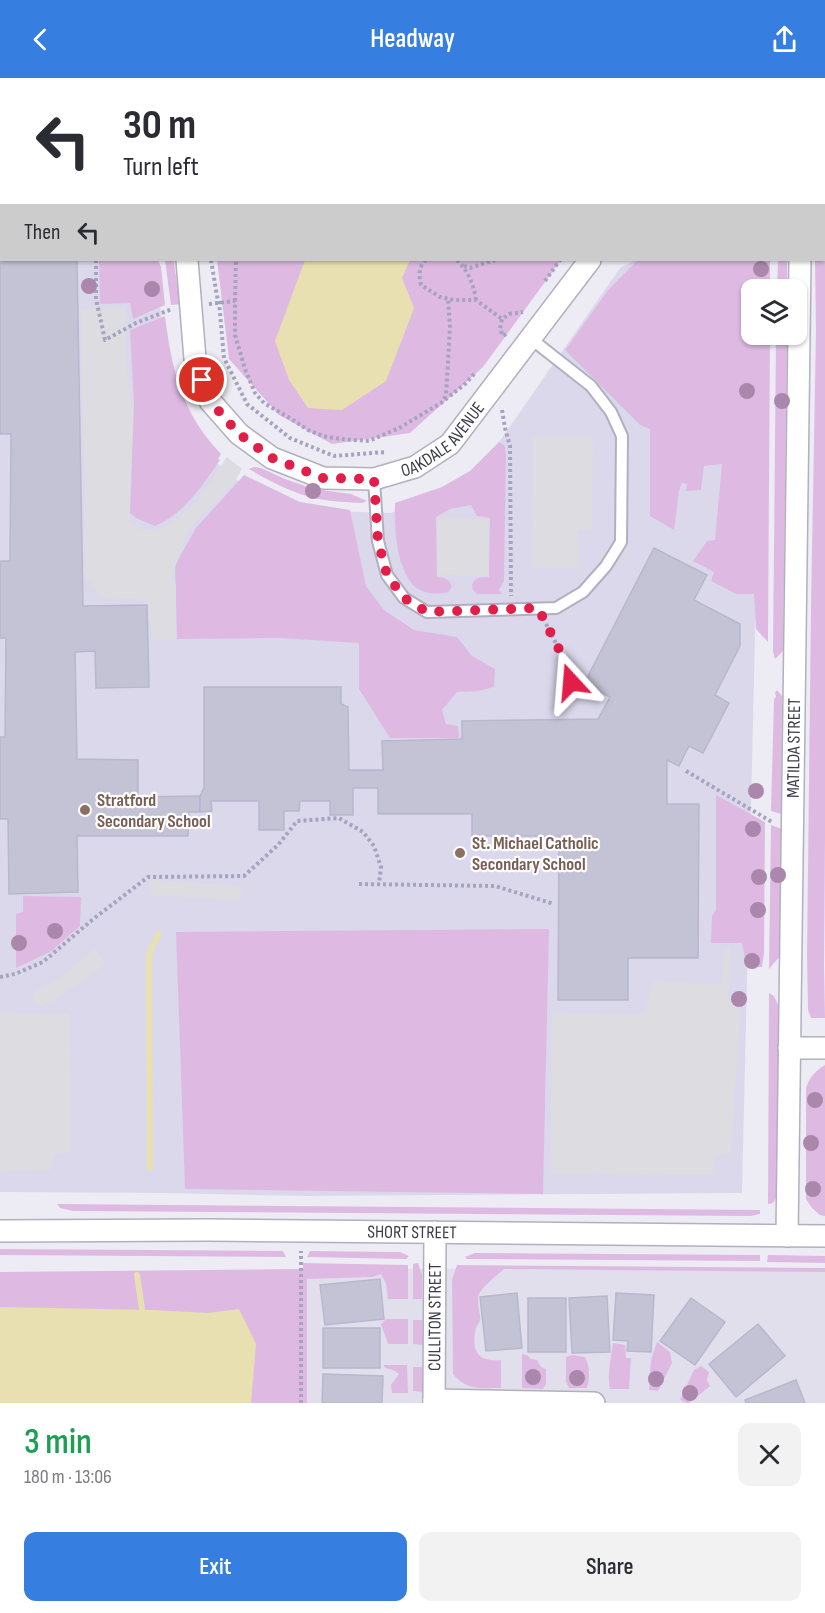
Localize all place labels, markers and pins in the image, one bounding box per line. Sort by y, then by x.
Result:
pin [176,354,227,405]
place label: Stratford Secondary School [97,790,211,832]
marker: Stratford Secondary School [78,803,92,817]
place label: St. Michael Catholic Secondary School [472,833,599,875]
marker: St. Michael Catholic Secondary School [453,846,467,860]

